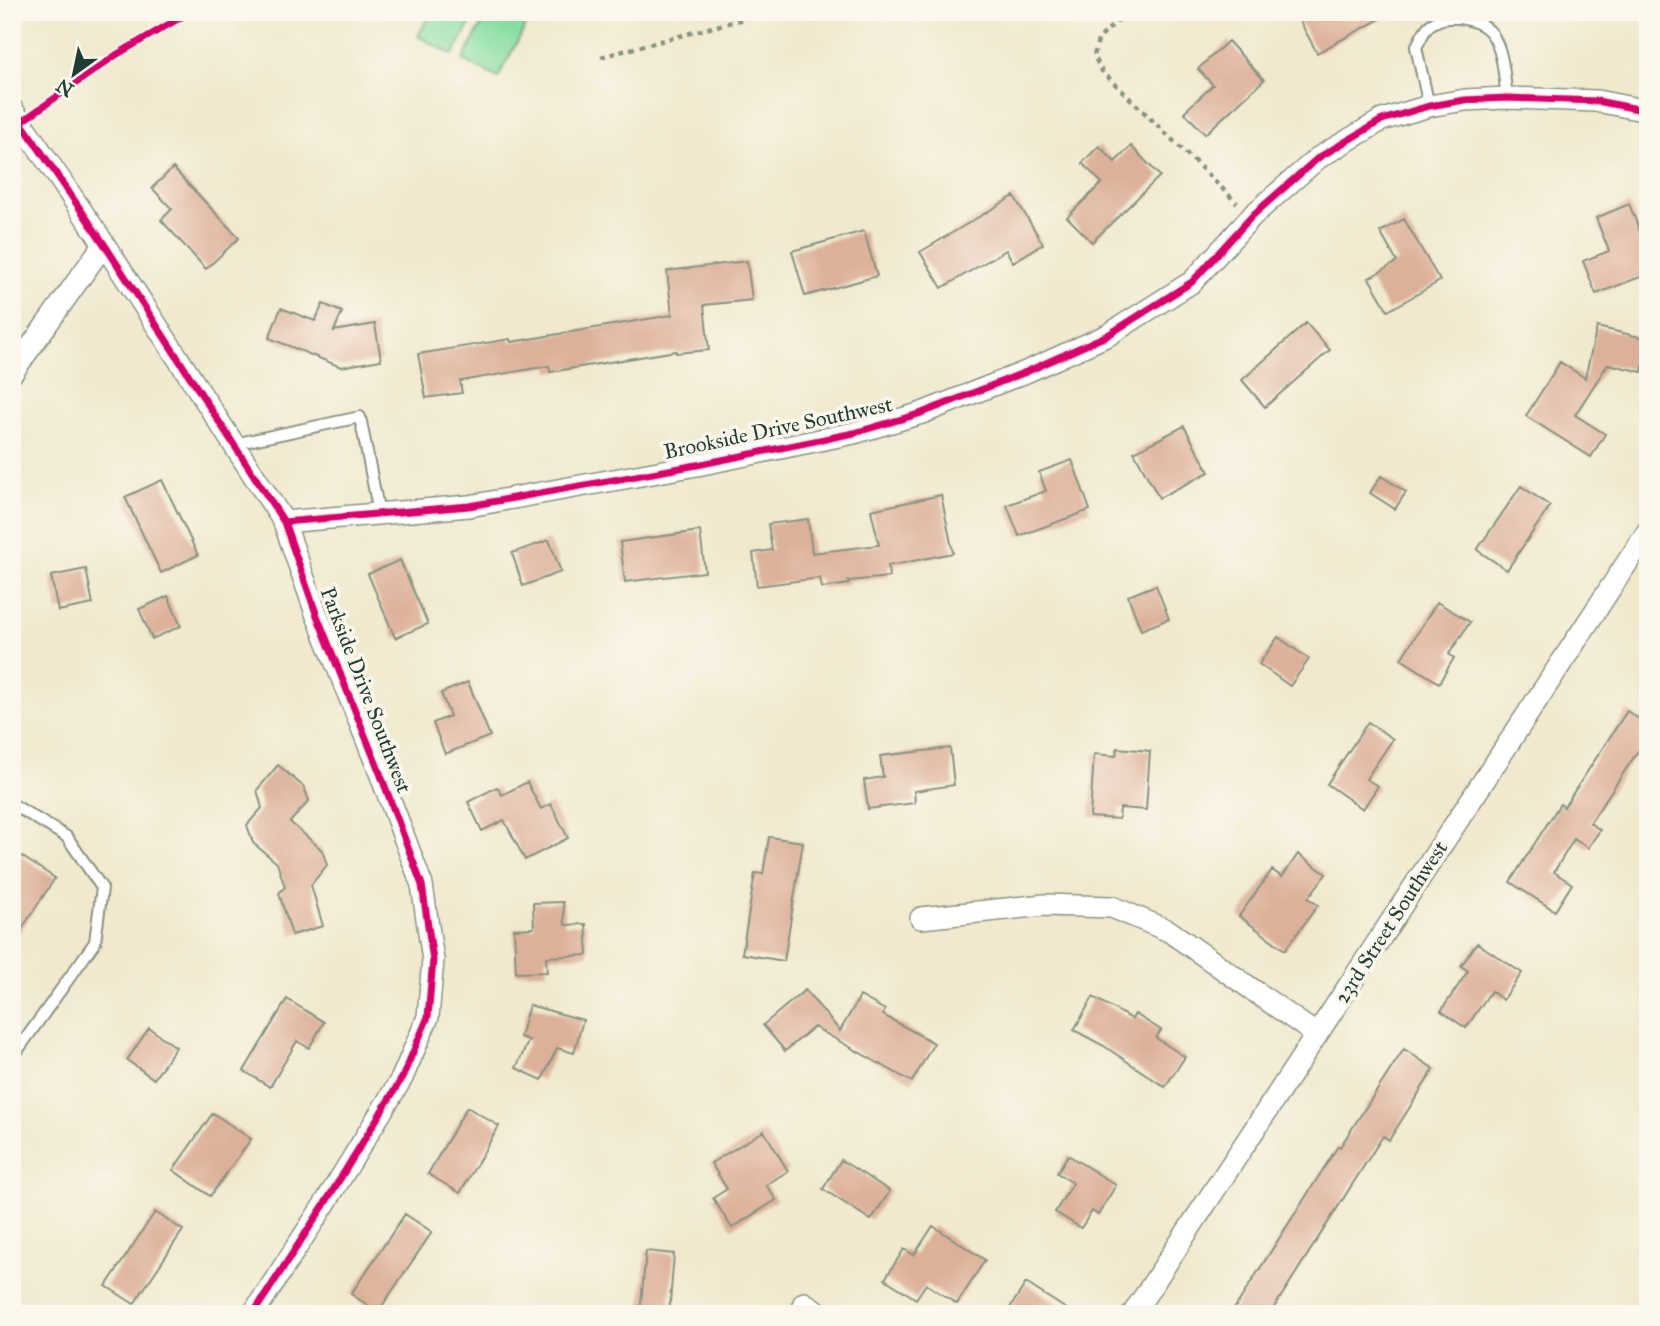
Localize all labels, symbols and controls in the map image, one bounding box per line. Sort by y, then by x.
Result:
north arrow [38,38,108,108]
text: N [52,74,78,102]
street label: Brookside Drive Southwest [661,391,895,465]
street label: Parkside Drive Southwest [315,583,417,797]
street label: 23rd Street Southwest [1329,835,1454,1008]

